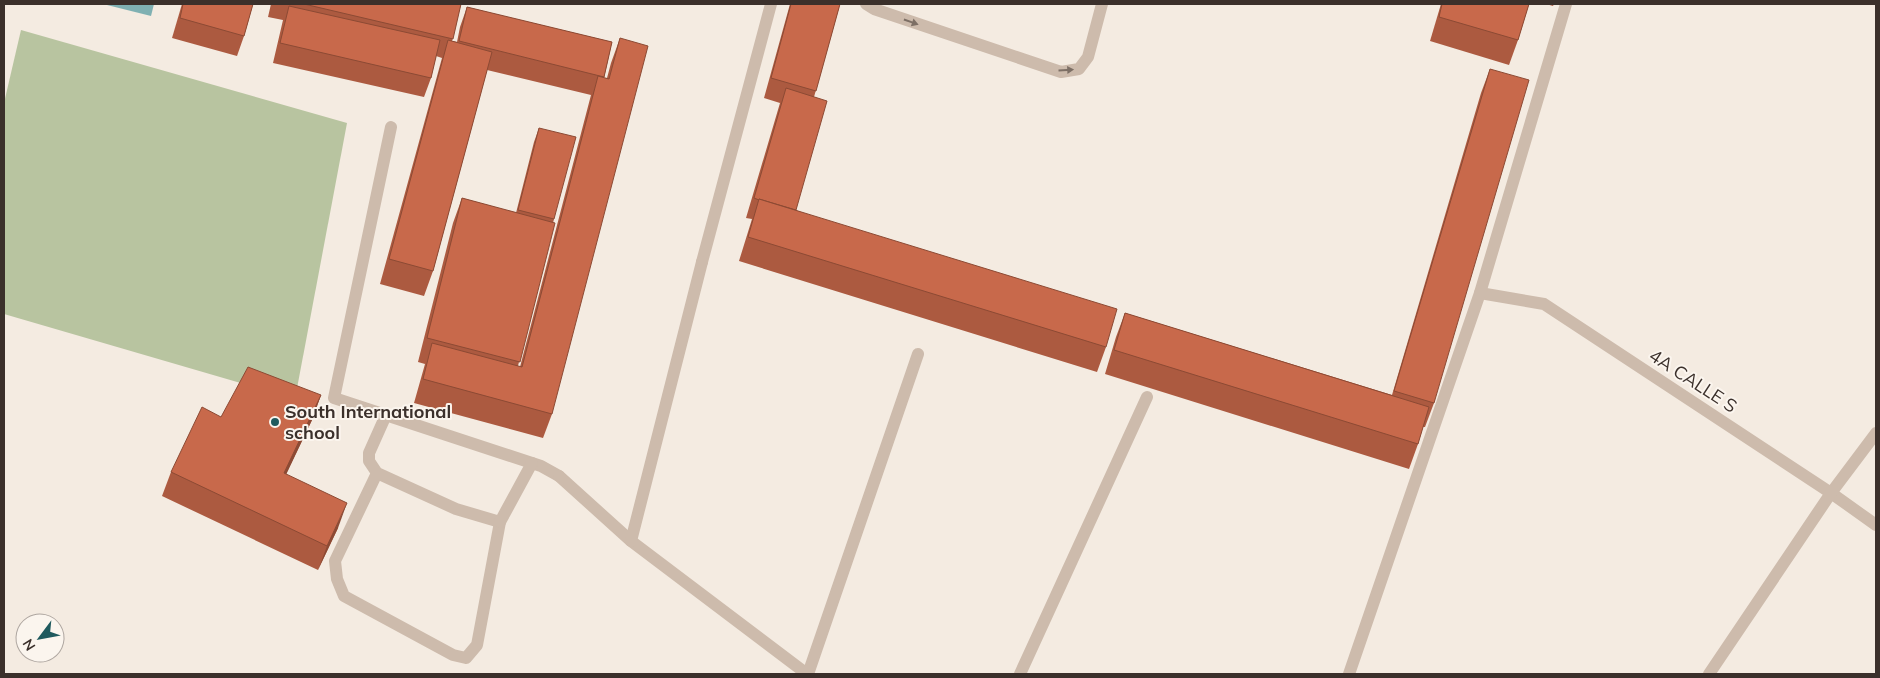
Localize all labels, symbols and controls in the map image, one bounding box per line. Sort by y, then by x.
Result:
one-way arrow [904,18,919,26]
one-way arrow [1058,65,1074,73]
street label: 4A CALLE S [1645,344,1742,417]
place label: South International school [285,400,451,444]
marker: South International school [269,416,281,428]
north arrow [15,613,65,663]
text: N [19,636,39,654]

